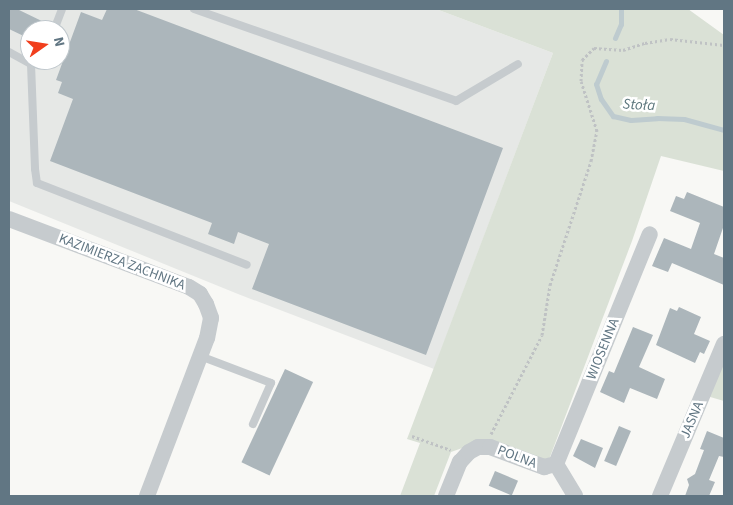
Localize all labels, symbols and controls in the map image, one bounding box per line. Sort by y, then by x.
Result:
north arrow [20,20,70,70]
text: N [48,35,69,49]
water label: Stoła [622,95,656,115]
street label: KAZIMIERZA ZACHNIKA [56,230,188,294]
street label: WIOSENNA [583,316,623,382]
street label: JASNA [677,399,707,441]
street label: POLNA [495,442,539,472]

